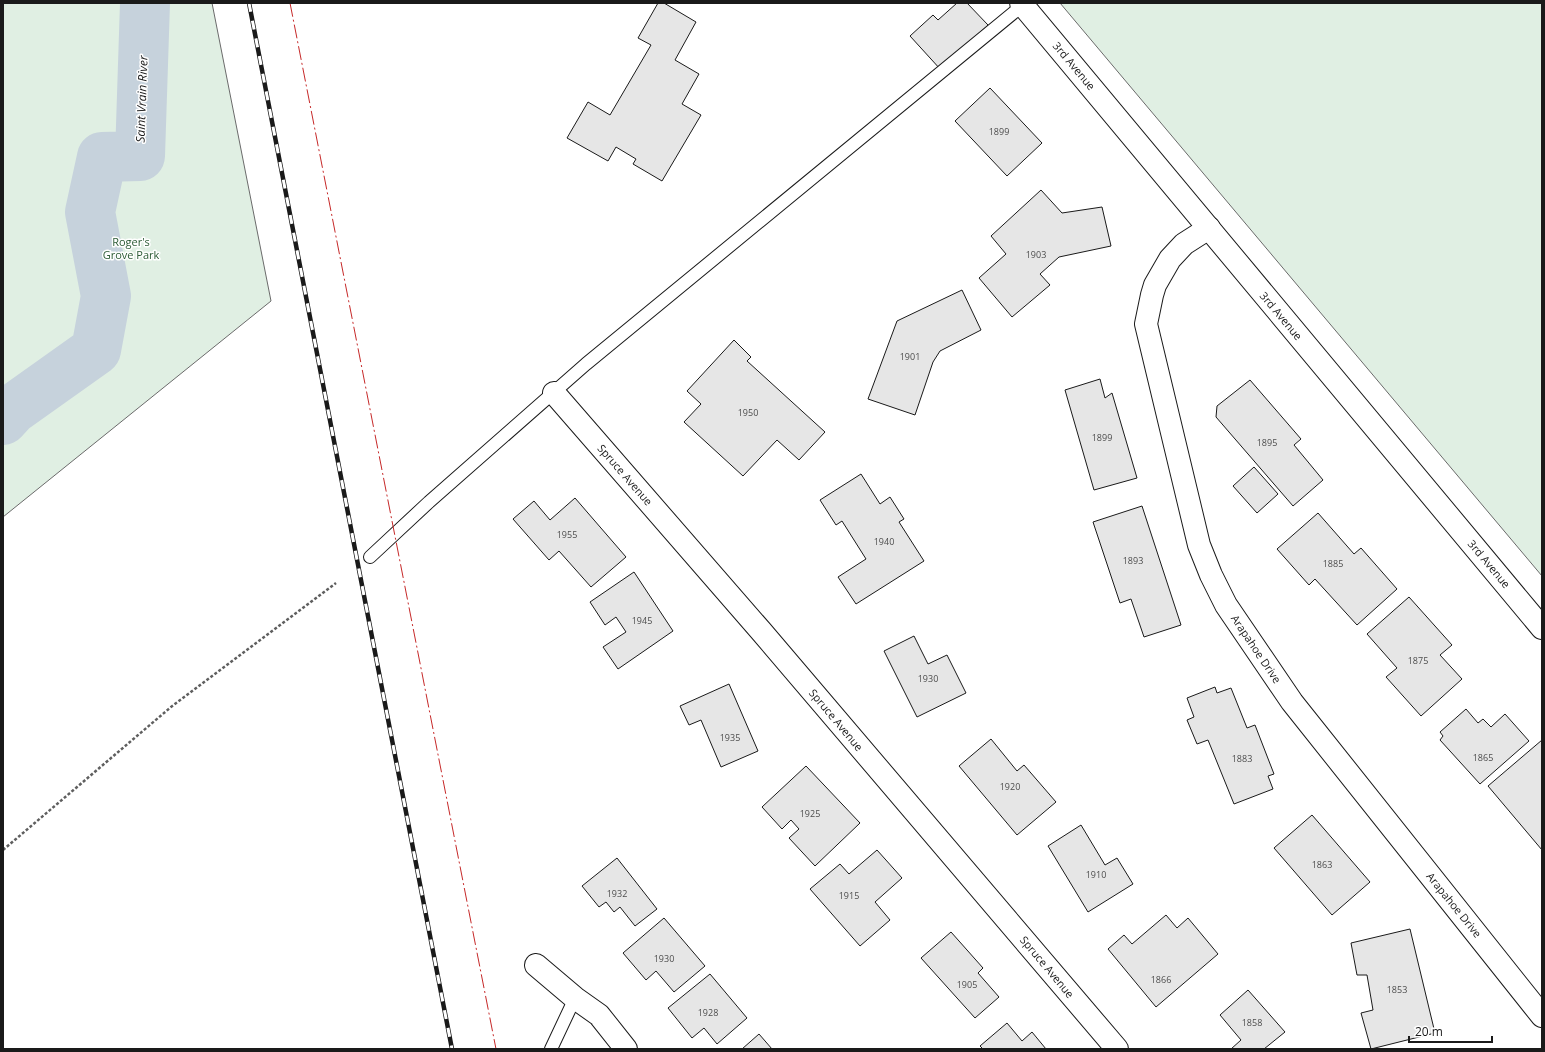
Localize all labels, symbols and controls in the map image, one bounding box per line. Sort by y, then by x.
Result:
street label: 3rd Avenue [1050,38,1099,93]
water label: Saint Vrain River [131,54,152,143]
house number: 1899 [989,125,1009,138]
park label: Roger's Grove Park [103,234,160,262]
house number: 1903 [1026,248,1046,261]
street label: 3rd Avenue [1257,288,1306,343]
house number: 1901 [900,350,920,363]
house number: 1950 [738,406,758,419]
house number: 1899 [1092,431,1112,444]
house number: 1895 [1257,436,1277,449]
street label: Spruce Avenue [595,441,656,509]
house number: 1955 [557,528,577,541]
house number: 1940 [874,535,894,548]
street label: 3rd Avenue [1465,536,1514,591]
house number: 1893 [1123,554,1143,567]
house number: 1885 [1323,557,1343,570]
street label: Arapahoe Drive [1228,611,1285,686]
house number: 1945 [632,614,652,627]
house number: 1875 [1408,654,1428,667]
house number: 1930 [918,672,938,685]
street label: Spruce Avenue [806,686,867,754]
house number: 1935 [720,731,740,744]
house number: 1865 [1473,751,1493,764]
house number: 1883 [1232,752,1252,765]
house number: 1920 [1000,780,1020,793]
house number: 1925 [800,807,820,820]
house number: 1863 [1312,858,1332,871]
house number: 1910 [1086,868,1106,881]
street label: Arapahoe Drive [1423,869,1485,940]
house number: 1932 [607,887,627,900]
house number: 1915 [839,889,859,902]
street label: Spruce Avenue [1017,933,1078,1001]
house number: 1930 [654,952,674,965]
house number: 1866 [1151,973,1171,986]
house number: 1905 [957,978,977,991]
house number: 1853 [1387,983,1407,996]
house number: 1928 [698,1006,718,1019]
house number: 1858 [1242,1016,1262,1029]
scale bar [1409,1018,1492,1044]
text: 20 m [1415,1023,1443,1040]

